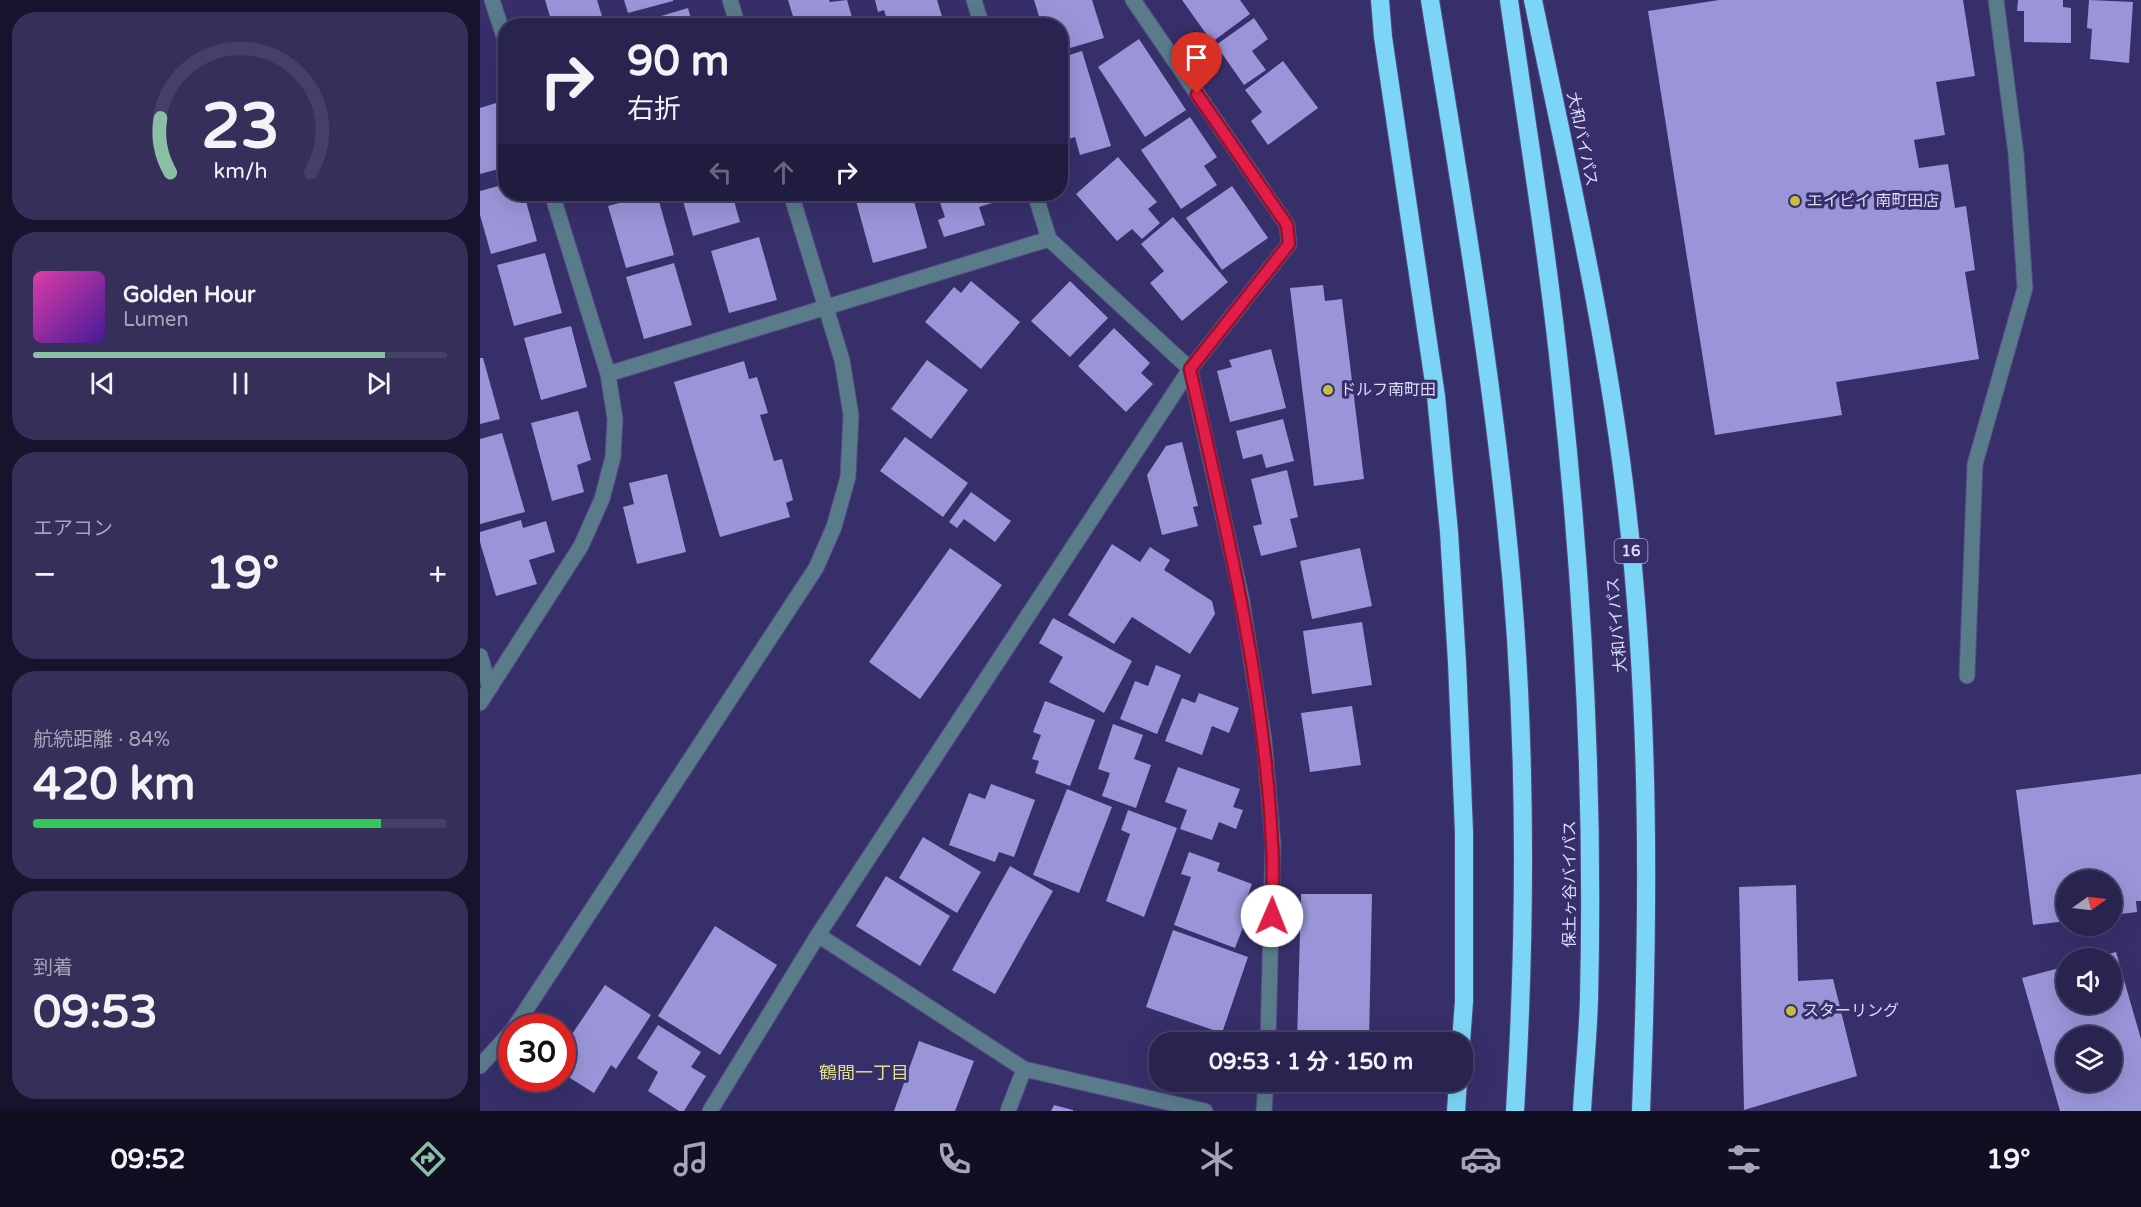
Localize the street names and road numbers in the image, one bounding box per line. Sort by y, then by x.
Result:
street label: 大和バイパス [1562,90,1602,188]
road number: 16 [1614,539,1648,563]
street label: 大和バイパス [1603,576,1631,674]
street label: 保土ヶ谷バイパス [1560,820,1580,948]

